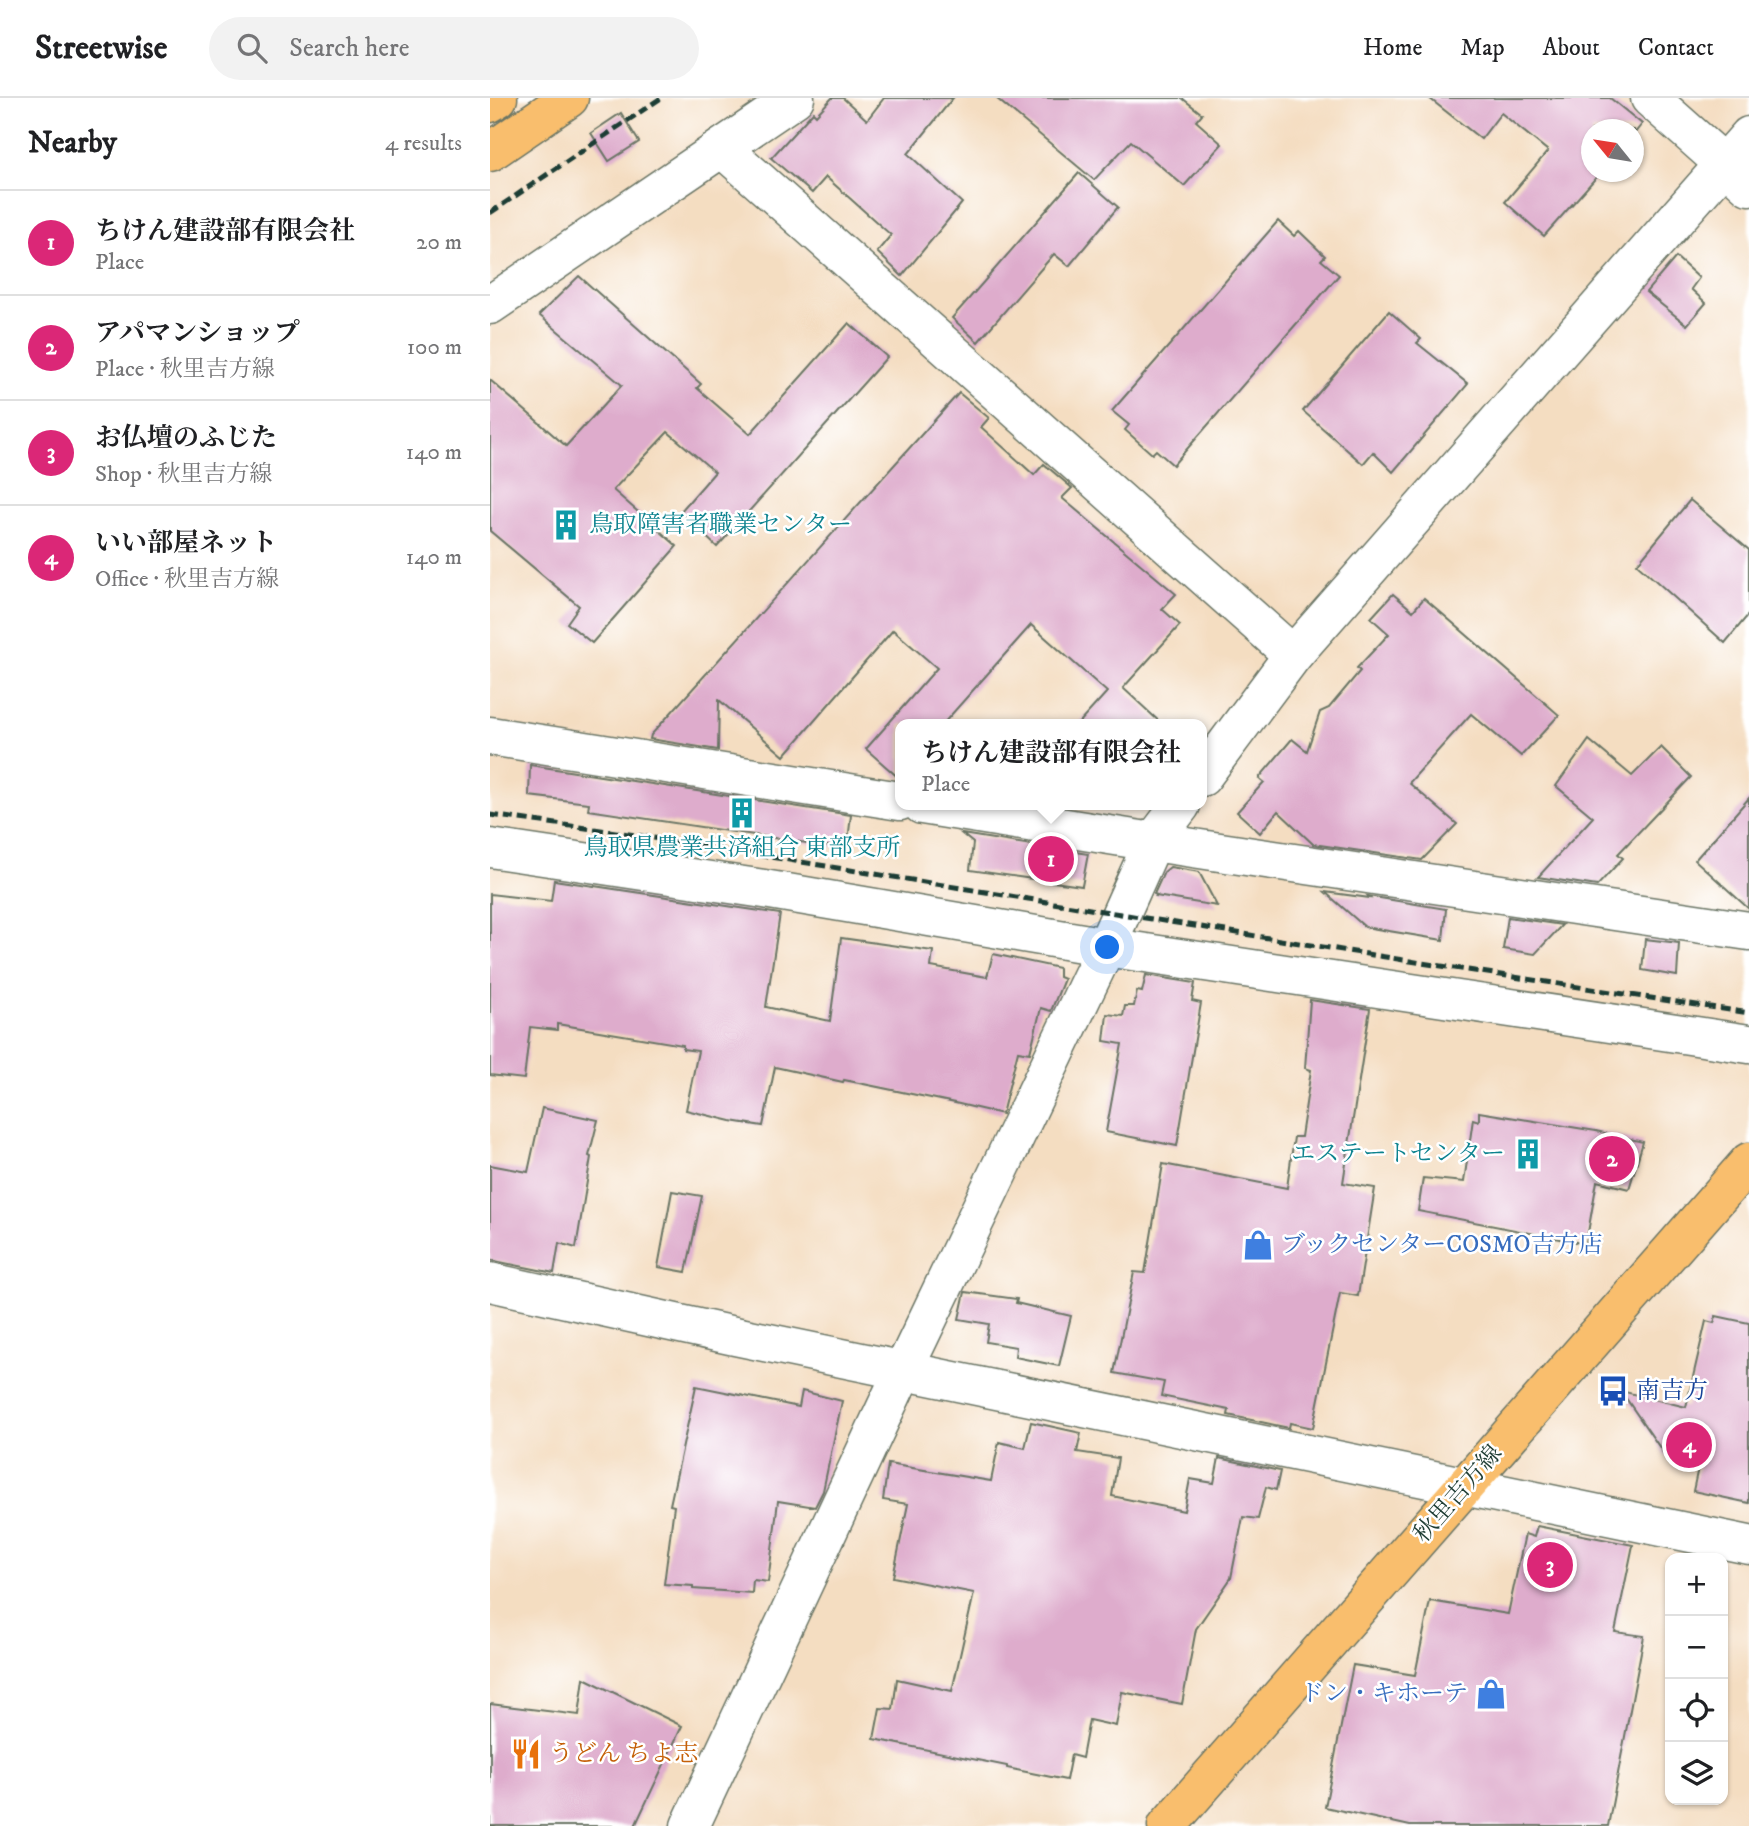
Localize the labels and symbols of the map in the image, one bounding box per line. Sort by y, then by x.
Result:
north arrow [1581,119,1644,182]
building icon: 鳥取障害者職業センター [549,508,583,542]
place label: 鳥取障害者職業センター [589,510,852,540]
building icon: 鳥取県農業共済組合 東部支所 [725,796,759,830]
place label: 鳥取県農業共済組合 東部支所 [583,833,901,863]
pin: 1 [1028,833,1074,885]
your location [1090,930,1124,964]
pin: 2 [1589,1133,1635,1185]
building icon: エステートセンター [1511,1137,1545,1171]
place label: エステートセンター [1291,1139,1505,1169]
shop icon: ブックセンターCOSMO吉方店 [1241,1228,1275,1262]
place label: ブックセンターCOSMO吉方店 [1281,1230,1603,1260]
bus stop icon: 南吉方 [1596,1374,1630,1408]
place label: 南吉方 [1636,1376,1708,1406]
pin: 4 [1666,1419,1712,1471]
street label: 秋里吉方線 [1407,1439,1509,1549]
pin: 3 [1527,1539,1573,1591]
shop icon: ドン・キホーテ [1474,1677,1508,1711]
place label: ドン・キホーテ [1300,1679,1468,1709]
restaurant icon: うどん ちよ志 [509,1737,543,1771]
place label: うどん ちよ志 [549,1739,698,1769]

